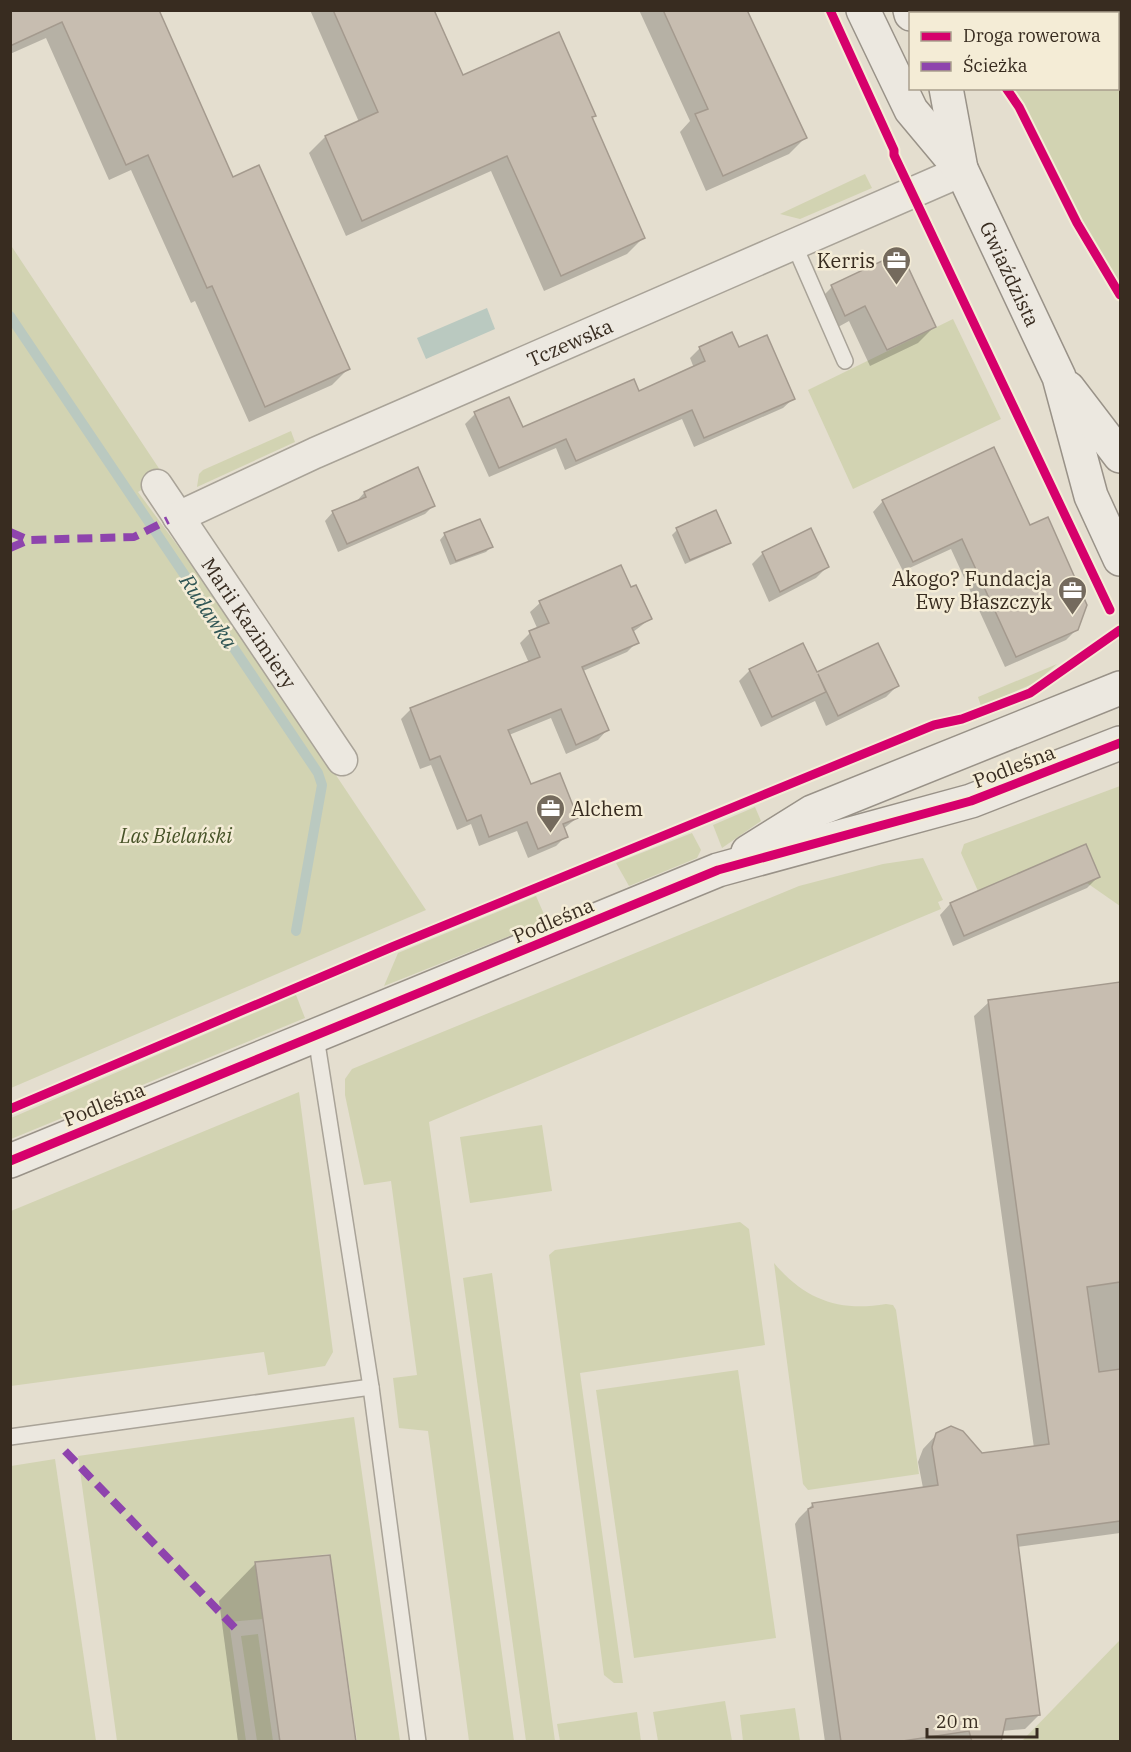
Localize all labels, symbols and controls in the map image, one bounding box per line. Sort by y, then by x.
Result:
legend [909,12,1119,90]
text: Droga rowerowa [963,24,1101,47]
text: Ścieżka [963,54,1028,77]
street label: Gwiaździsta [974,217,1047,331]
office icon: Kerris [880,244,912,286]
place label: Kerris [817,247,875,274]
street label: Tczewska [523,311,617,373]
street label: Marii Kazimiery [196,552,303,694]
place label: Akogo? Fundacja Ewy Błaszczyk [892,565,1052,615]
water label: Rudawka [173,567,245,654]
office icon: Akogo? Fundacja Ewy Błaszczyk [1057,574,1089,616]
street label: Podleśna [969,738,1059,794]
office icon: Alchem [534,792,566,834]
place label: Alchem [571,795,643,822]
park label: Las Bielański [119,822,232,849]
street label: Podleśna [508,891,598,949]
street label: Podleśna [59,1075,149,1133]
scale bar [927,1701,1036,1739]
text: 20 m [936,1710,979,1733]

